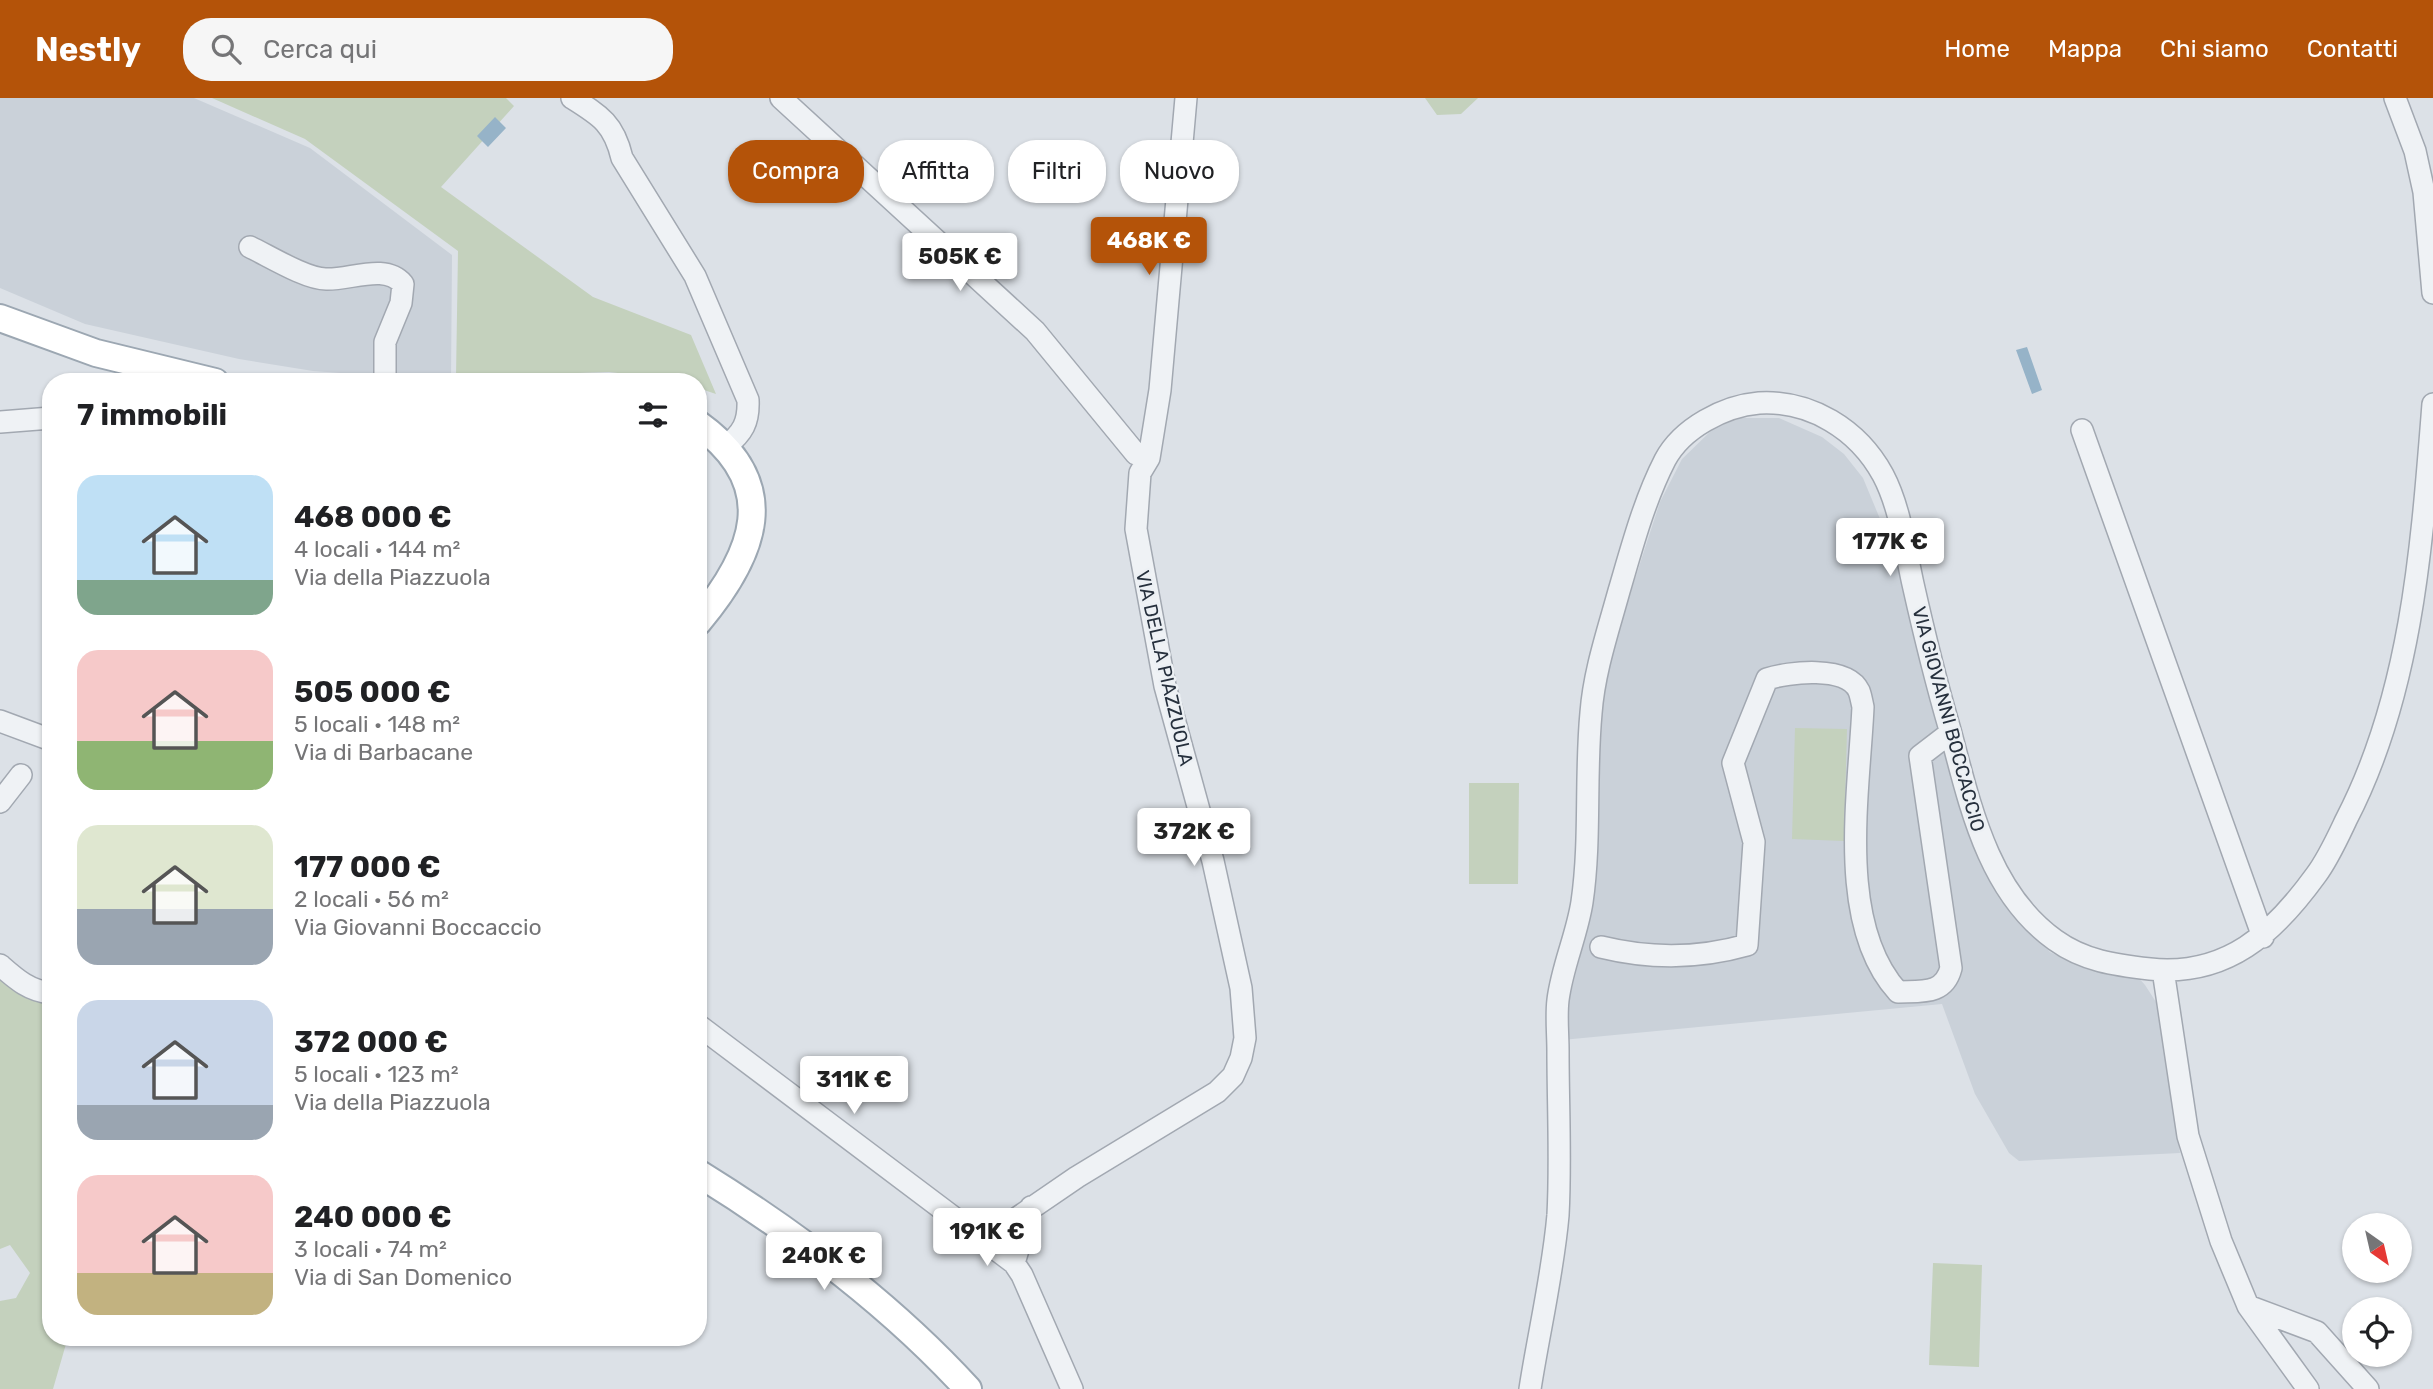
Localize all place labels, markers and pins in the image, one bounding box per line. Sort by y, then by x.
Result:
pin: 468K € [1092,218,1206,277]
pin: 505K € [903,234,1017,293]
pin: 177K € [1833,518,1947,578]
pin: 372K € [1137,808,1251,868]
pin: 311K € [797,1056,911,1116]
pin: 191K € [930,1208,1044,1268]
pin: 240K € [767,1232,881,1292]

